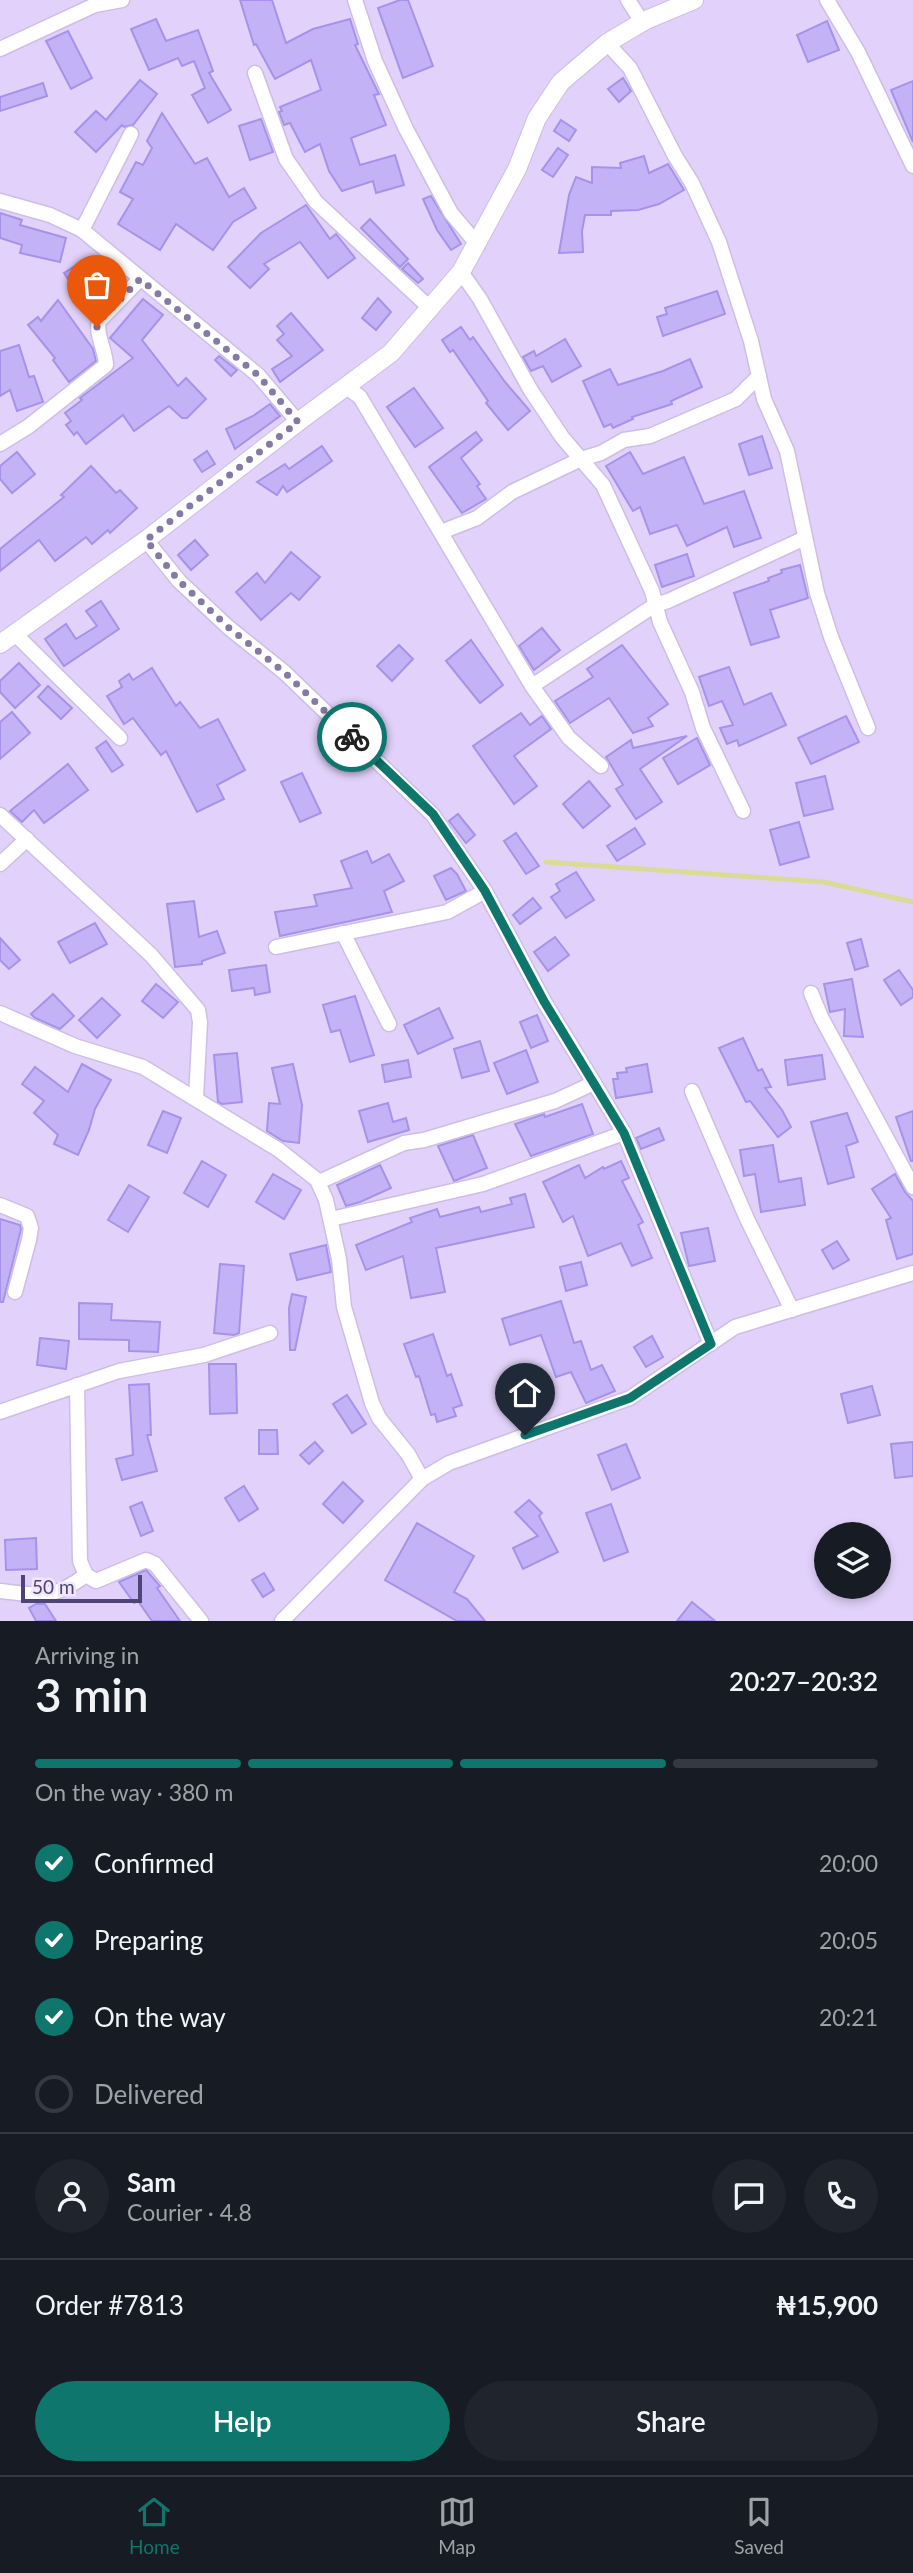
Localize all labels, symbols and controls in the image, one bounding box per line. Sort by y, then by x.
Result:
pin [67,255,127,327]
icon: bag [78,266,116,304]
courier [317,702,387,772]
icon: bike [333,718,371,756]
pin [495,1363,555,1435]
icon: home [506,1374,544,1412]
map controls [814,1522,891,1599]
button: layers [814,1522,891,1599]
scale bar [21,1572,142,1604]
text: 50 m [32,1575,75,1598]
text: Arriving in [35,1641,139,1669]
text: 20:27–20:32 [729,1665,878,1697]
text: 3 min [35,1667,149,1722]
text: On the way · 380 m [35,1778,234,1806]
icon: check [35,1844,73,1882]
text: Confirmed [94,1847,214,1879]
text: 20:00 [819,1849,878,1877]
icon: check [35,1921,73,1959]
text: Preparing [94,1924,203,1956]
text: 20:05 [819,1926,878,1954]
icon: check [35,1998,73,2036]
text: On the way [94,2001,226,2033]
text: 20:21 [819,2003,878,2031]
text: Delivered [94,2078,204,2110]
button: person [35,2159,109,2233]
button: chat [712,2159,786,2233]
button: phone [804,2159,878,2233]
text: Sam [127,2166,176,2198]
text: Courier · 4.8 [127,2198,252,2226]
text: Order #7813 [35,2289,184,2321]
text: ₦15,900 [776,2289,878,2321]
button: Help [35,2381,450,2461]
button: Share [464,2381,878,2461]
tab: Home [129,2493,180,2558]
tab: Map [438,2493,476,2558]
tab: Saved [734,2493,784,2558]

